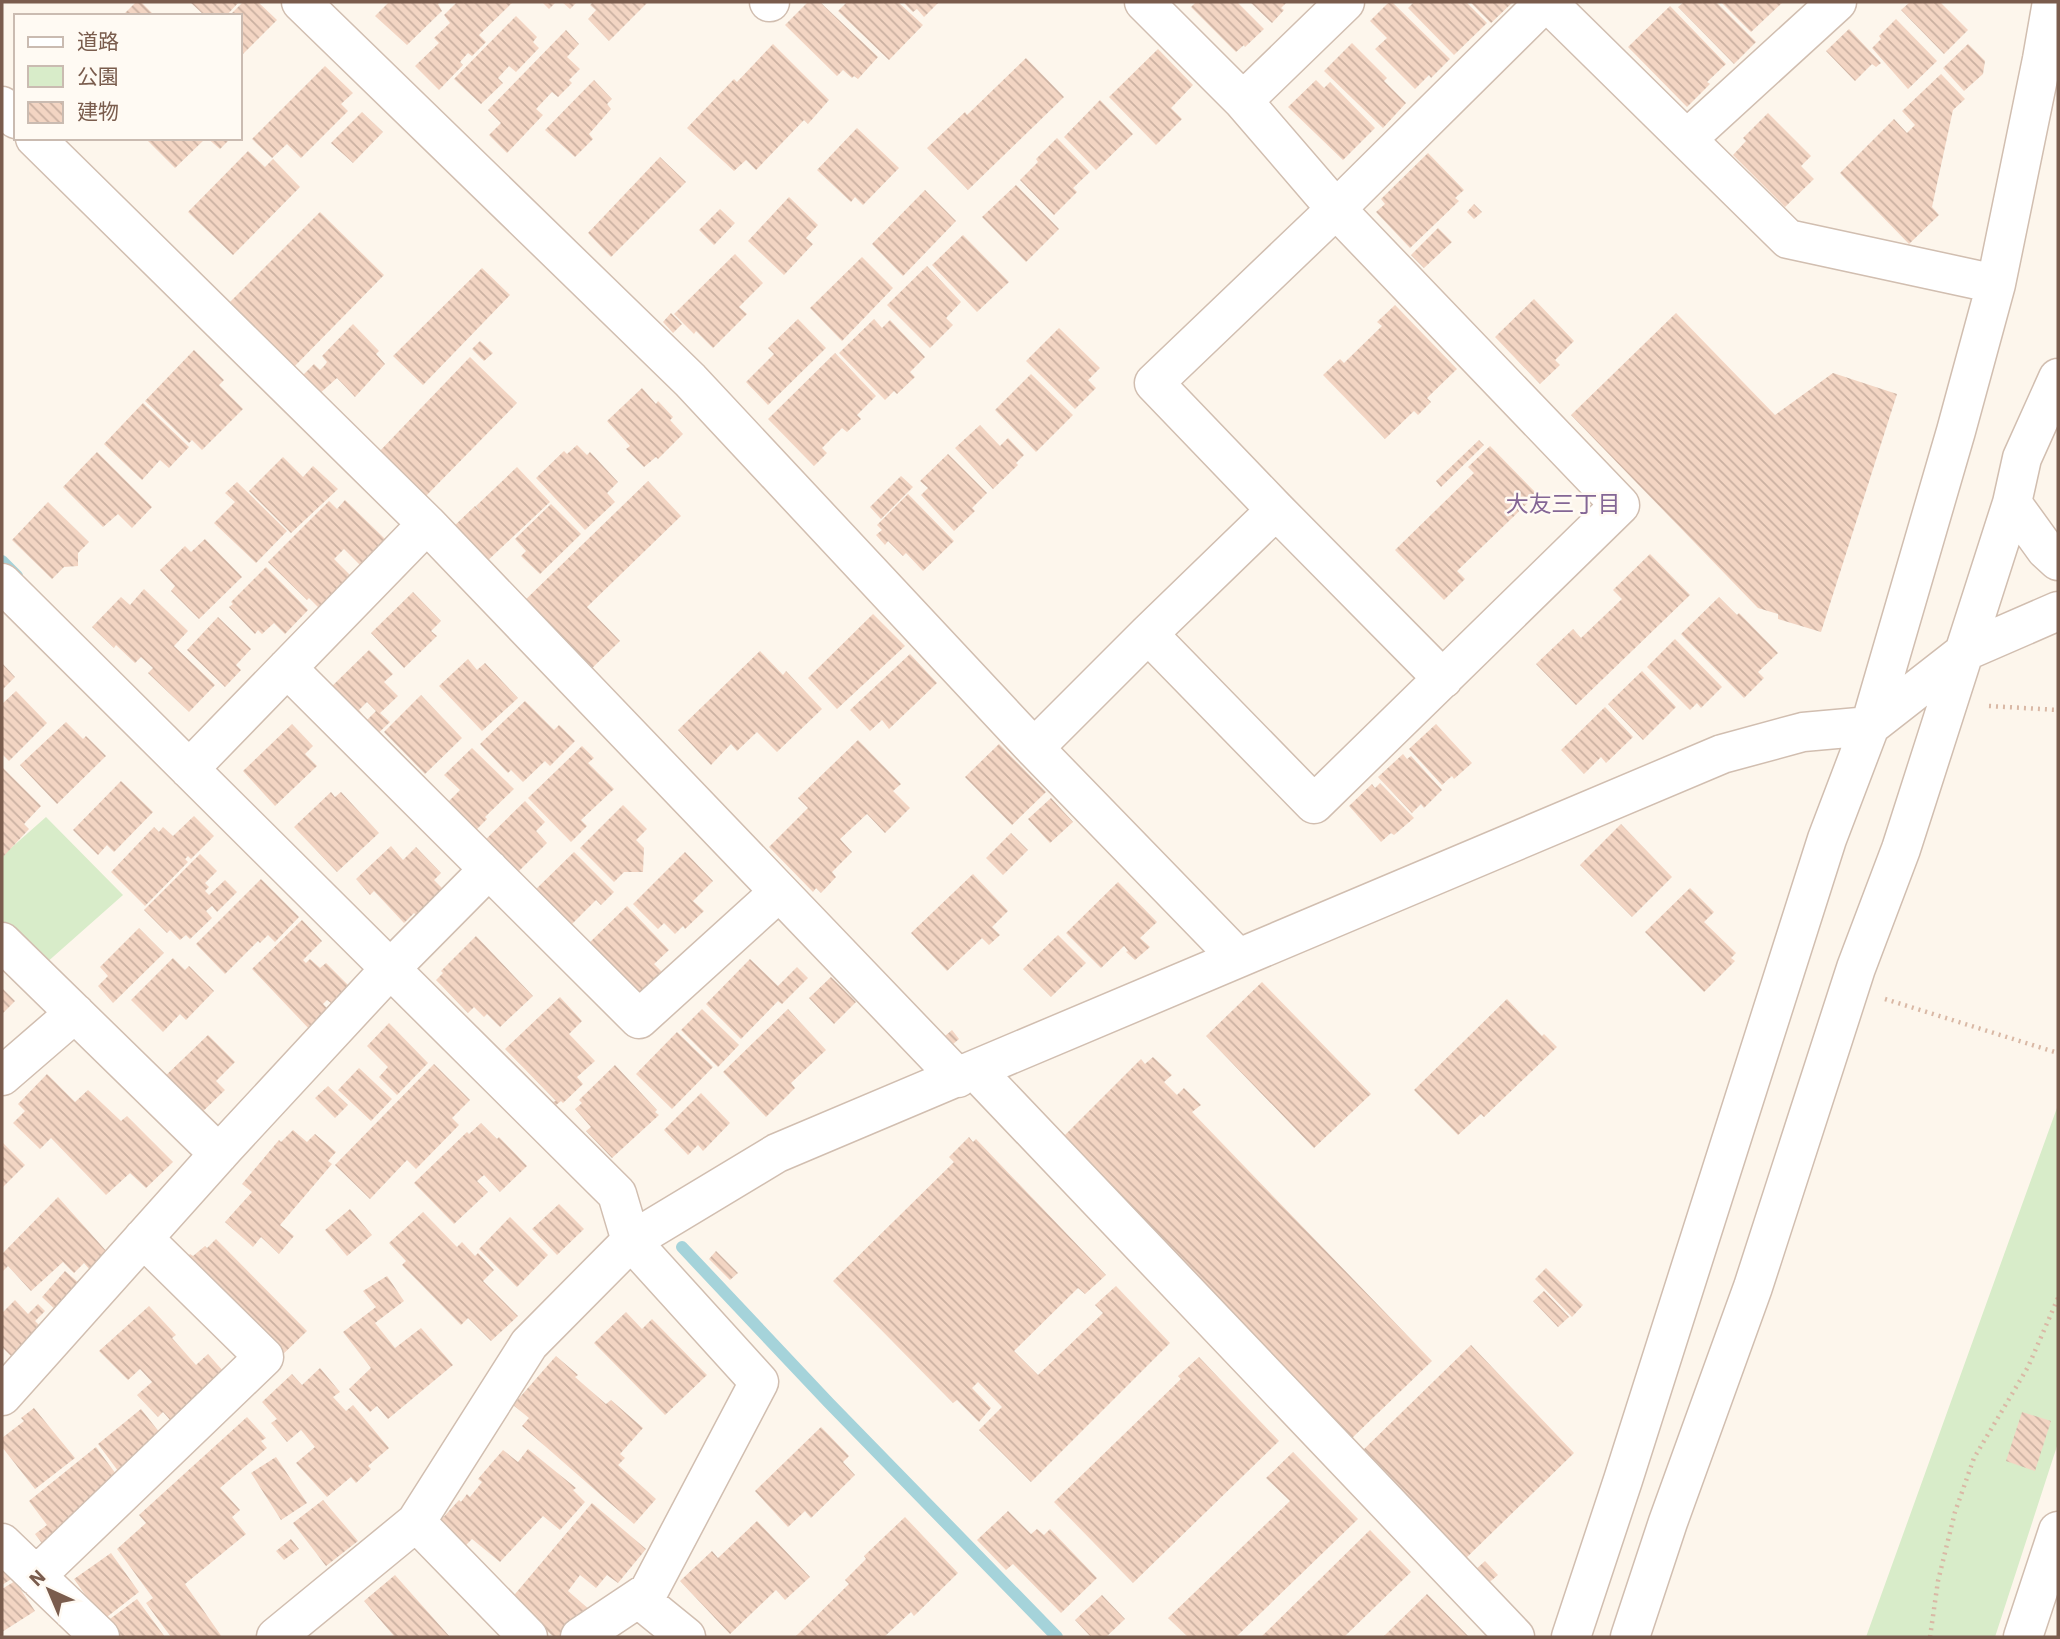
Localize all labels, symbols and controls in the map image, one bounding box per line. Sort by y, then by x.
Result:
legend [14,14,242,140]
text: 道路 [77,27,119,55]
text: 公園 [77,62,119,90]
text: 建物 [77,97,119,125]
district label: 大友三丁目 [1506,488,1621,518]
north arrow [14,1555,84,1625]
text: N [24,1564,50,1591]

